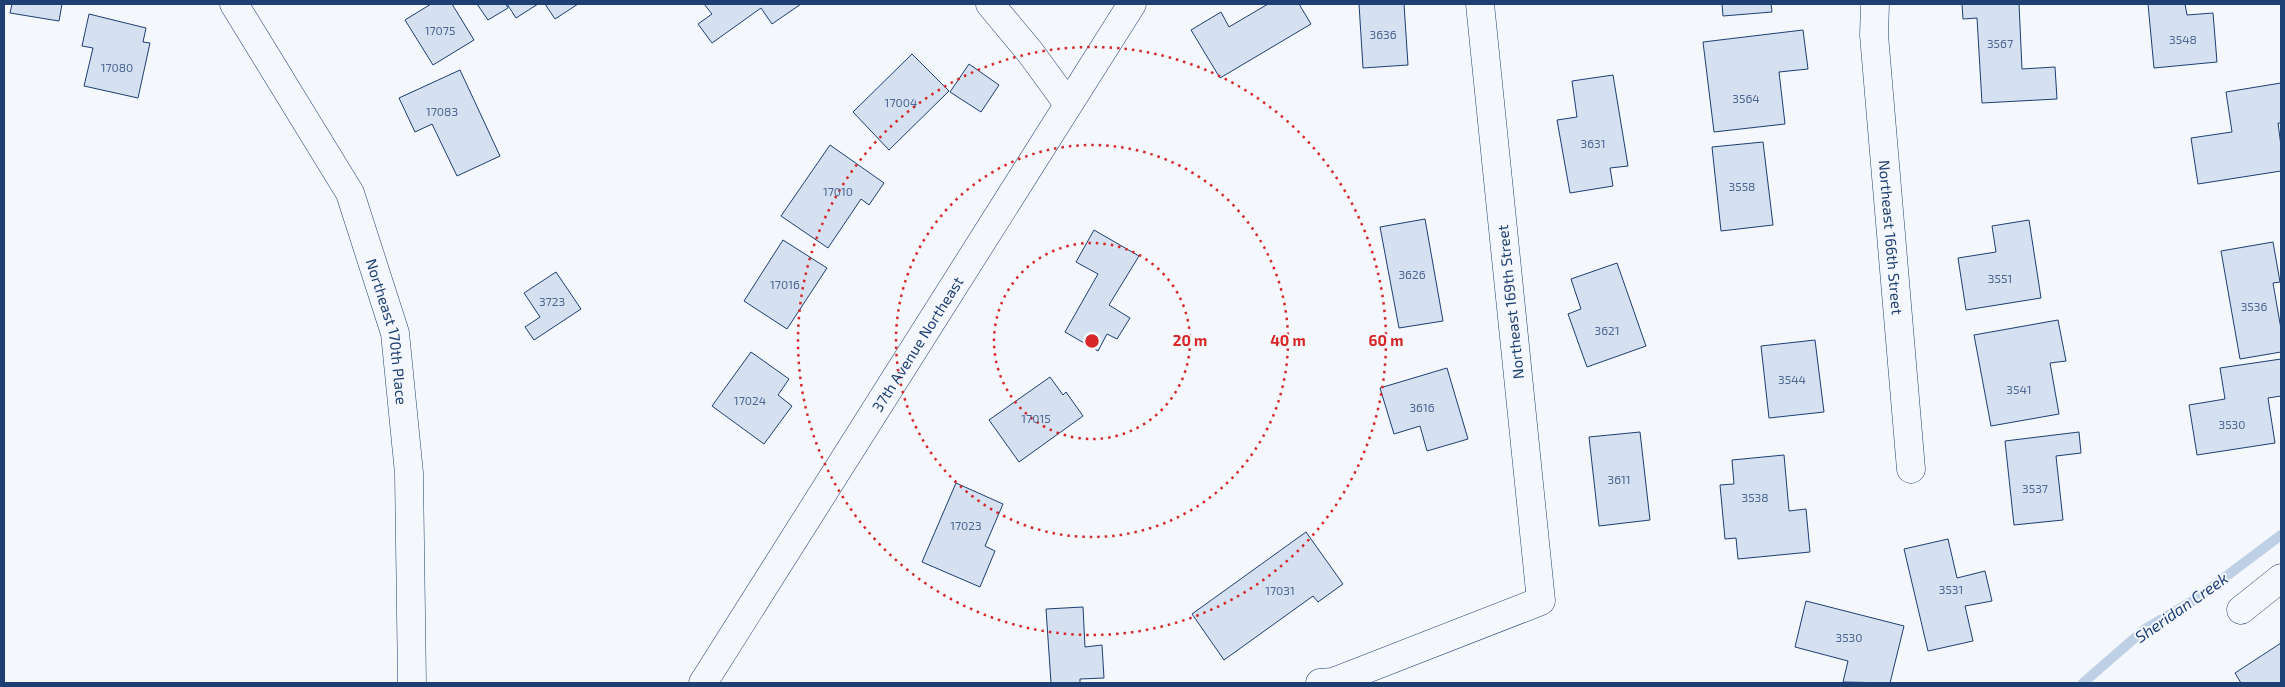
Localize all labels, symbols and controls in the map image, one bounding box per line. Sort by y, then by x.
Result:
house number: 17075 [425,23,455,37]
house number: 3636 [1369,27,1397,41]
house number: 3548 [2169,32,2197,46]
house number: 3567 [1987,36,2013,50]
house number: 17080 [101,60,133,74]
house number: 3564 [1732,91,1760,105]
house number: 17004 [885,95,917,109]
house number: 17083 [426,104,458,118]
house number: 3631 [1581,136,1605,150]
street label: Northeast 166th Street [1876,159,1907,316]
house number: 3558 [1729,179,1755,193]
house number: 17010 [823,184,853,198]
street label: Northeast 169th Street [1493,224,1527,380]
street label: Northeast 170th Place [363,256,411,406]
house number: 3626 [1398,267,1426,281]
house number: 3551 [1988,271,2012,285]
street label: 37th Avenue Northeast [868,273,967,415]
house number: 17016 [770,277,800,291]
house number: 3723 [539,294,565,308]
house number: 3536 [2241,299,2267,313]
house number: 3621 [1594,323,1620,337]
text: 20 m [1173,331,1207,349]
text: 40 m [1270,331,1306,349]
text: 60 m [1369,331,1403,349]
centre of rings [1083,332,1101,350]
house number: 3544 [1778,372,1806,386]
house number: 3541 [2006,382,2032,396]
house number: 17024 [734,393,766,407]
house number: 3616 [1409,400,1435,414]
house number: 17015 [1021,411,1051,425]
house number: 3530 [2218,417,2246,431]
house number: 3611 [1607,472,1631,486]
house number: 3537 [2022,481,2048,495]
house number: 3538 [1741,490,1769,504]
house number: 17023 [950,518,982,532]
water label: Sheridan Creek [2131,568,2231,646]
house number: 3531 [1939,582,1963,596]
house number: 17031 [1265,583,1295,597]
house number: 3530 [1835,630,1863,644]

